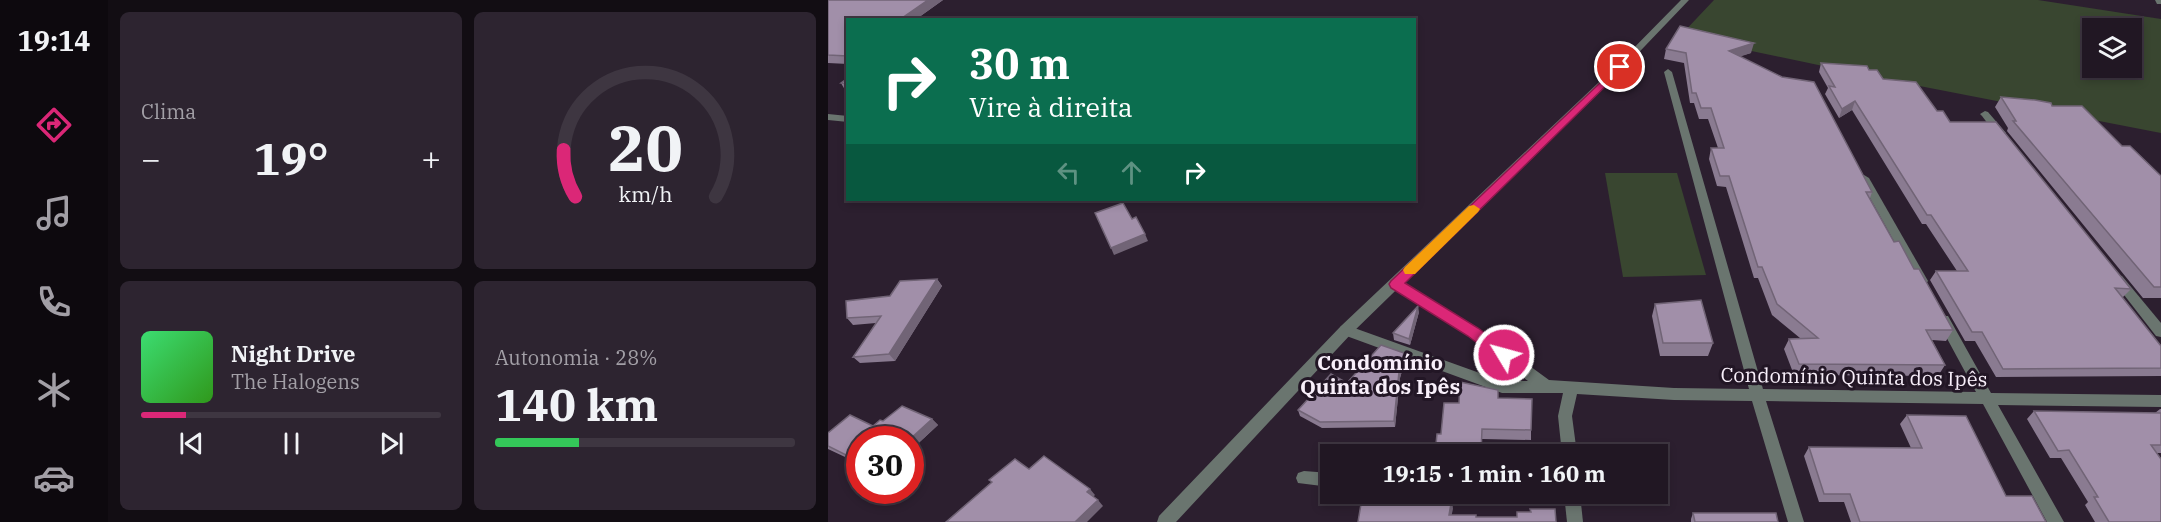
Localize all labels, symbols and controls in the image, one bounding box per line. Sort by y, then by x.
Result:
map controls [2082,18,2142,78]
button: layers [2082,18,2142,78]
text: 19:14 [18,23,90,58]
text: 30 m [969,36,1070,91]
pin [1594,41,1645,92]
icon: right [870,42,948,120]
icon: arrive [1603,50,1636,83]
text: Vire à direita [969,89,1133,124]
text: Clima [141,98,196,125]
icon: directions [33,104,75,146]
text: 20 [608,107,682,188]
text: 19° [253,129,329,187]
text: − [141,137,161,180]
text: + [421,137,441,180]
icon: left [1052,156,1085,189]
icon: ahead [1115,156,1148,189]
icon: right [1178,156,1211,189]
text: km/h [618,181,672,209]
icon: music [33,192,75,234]
icon: phone [33,281,75,323]
position arrow [1472,323,1536,387]
text: Night Drive [231,339,356,368]
text: Autonomia · 28% [495,344,657,371]
district label: Condomínio Quinta dos Ipês [1300,348,1460,400]
street label: Condomínio Quinta dos Ipês [1720,361,1988,392]
text: The Halogens [231,368,360,395]
icon: climate [33,369,75,411]
text: 140 km [495,375,658,433]
speed limit sign: 30 [846,426,924,504]
icon: previous [175,427,208,460]
icon: pause [275,427,308,460]
icon: next [375,427,408,460]
icon: car [33,457,75,499]
text: 19:15 · 1 min · 160 m [1382,459,1606,488]

